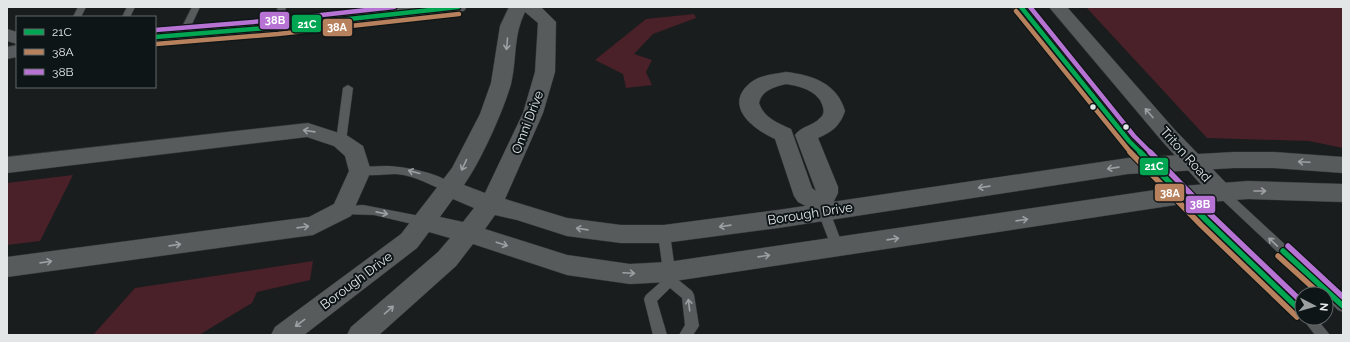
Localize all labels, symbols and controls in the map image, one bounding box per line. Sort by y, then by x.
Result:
line badge: 38B [259,11,290,30]
text: 38B [265,14,286,27]
line badge: 21C [291,14,322,33]
legend [16,16,156,88]
text: 21C [297,18,317,31]
line badge: 38A [322,18,353,37]
text: 38A [327,21,348,34]
text: 21C [52,25,72,39]
one-way arrow [504,37,511,50]
text: 38A [52,45,74,59]
text: 38B [52,65,74,79]
street label: Omni Drive [509,88,546,156]
unlabelled marker [1088,102,1098,112]
one-way arrow [1145,108,1154,118]
unlabelled marker [1121,122,1131,132]
street label: Triton Road [1157,124,1214,185]
one-way arrow [302,127,315,135]
line badge: 21C [1139,157,1169,176]
one-way arrow [1298,158,1311,166]
one-way arrow [460,159,467,171]
text: 21C [1144,160,1164,173]
one-way arrow [1107,165,1120,173]
one-way arrow [407,168,420,176]
one-way arrow [978,183,991,191]
line badge: 38A [1154,183,1185,202]
text: 38A [1160,187,1181,200]
one-way arrow [1253,187,1266,195]
line badge: 38B [1185,195,1216,214]
text: 38B [1190,198,1211,211]
street label: Borough Drive [766,199,854,228]
one-way arrow [375,209,388,217]
one-way arrow [1015,216,1028,224]
one-way arrow [719,222,732,230]
one-way arrow [296,224,309,231]
one-way arrow [576,225,589,233]
one-way arrow [886,234,899,242]
one-way arrow [1268,237,1278,246]
one-way arrow [168,241,181,249]
one-way arrow [496,241,509,248]
street label: Borough Drive [317,248,396,312]
one-way arrow [757,253,770,260]
one-way arrow [39,258,52,266]
one-way arrow [622,269,635,276]
north arrow [1294,286,1334,326]
one-way arrow [685,299,693,312]
text: N [1317,302,1330,312]
one-way arrow [384,305,395,314]
one-way arrow [295,318,306,327]

